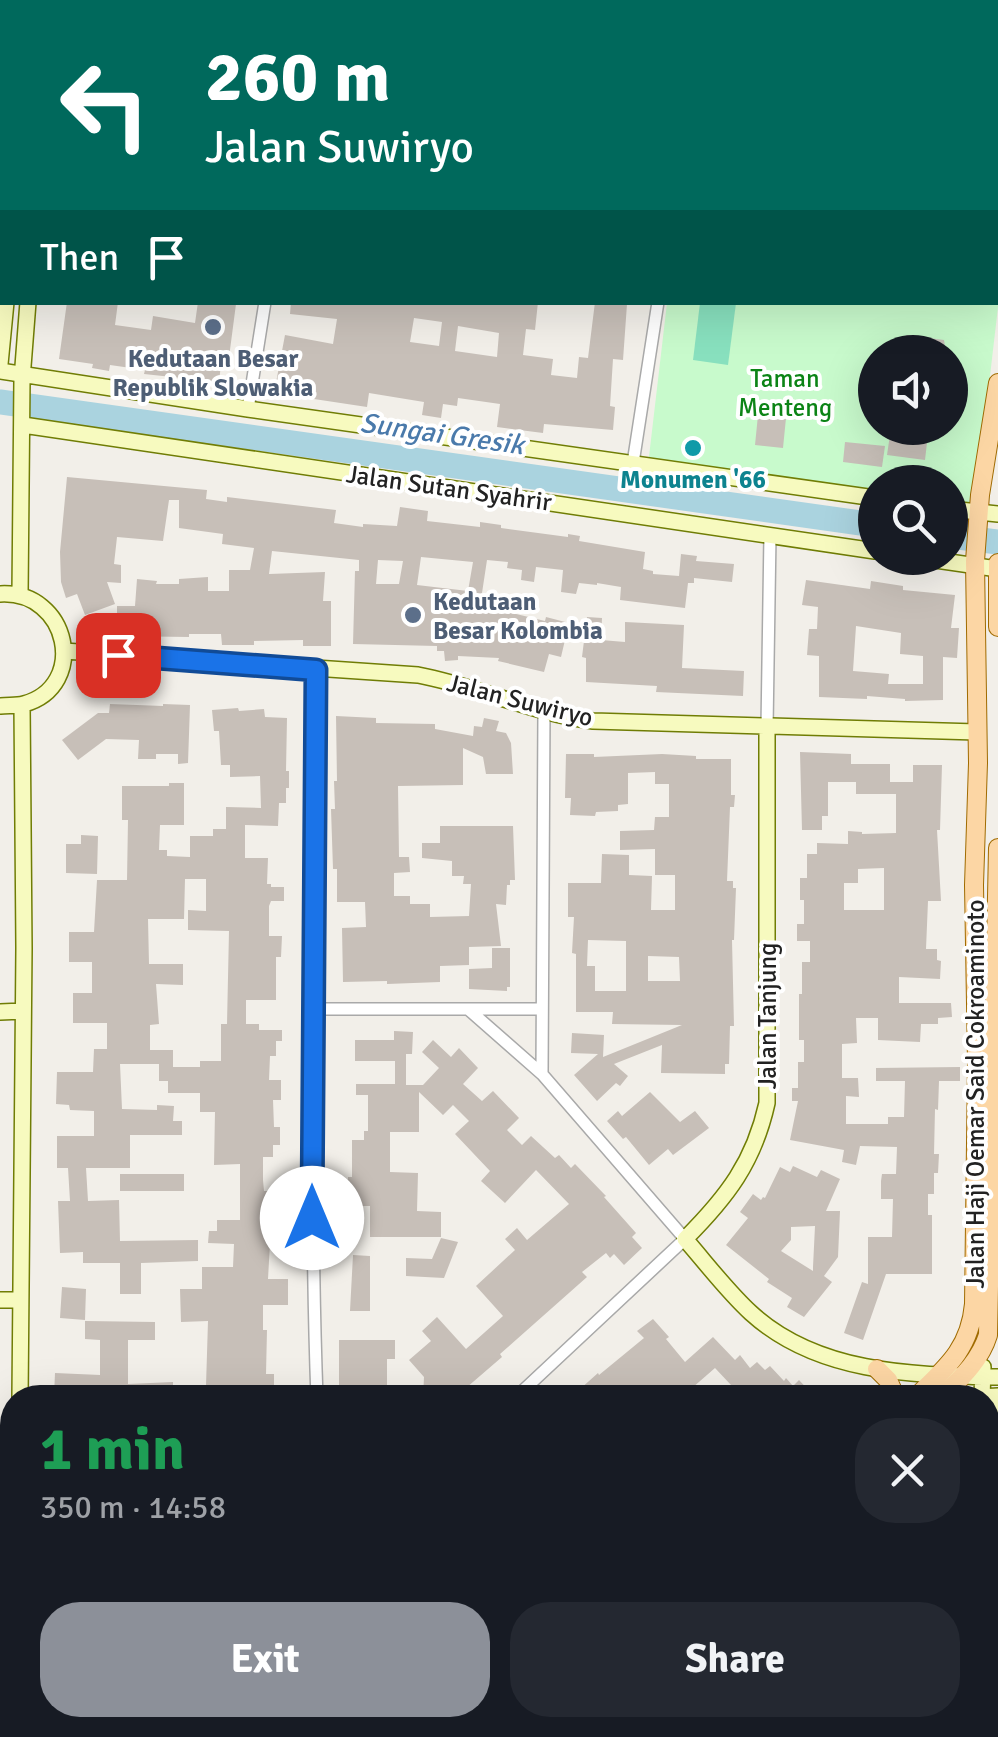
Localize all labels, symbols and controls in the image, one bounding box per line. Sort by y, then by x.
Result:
text: 260 m [205,34,390,120]
icon: left [40,40,170,170]
text: Jalan Suwiryo [205,120,474,175]
icon: arrive [139,230,194,285]
text: Then [40,234,119,281]
marker: Kedutaan Besar Republik Slowakia [202,316,224,338]
map controls [858,335,968,575]
button: sound [858,335,968,445]
place label: Kedutaan Besar Republik Slowakia [113,343,314,403]
park label: Taman Menteng [738,363,832,423]
water label: Sungai Gresik [358,406,529,463]
marker: Monumen '66 [682,437,704,459]
street label: Jalan Sutan Syahrir [344,458,555,518]
place label: Monumen '66 [620,464,766,495]
button: search [858,465,968,575]
place label: Kedutaan Besar Kolombia [433,586,603,646]
marker: Kedutaan Besar Kolombia [402,604,424,626]
pin [76,613,161,698]
icon: arrive [91,628,146,683]
street label: Jalan Suwiryo [444,667,596,733]
street label: Jalan Haji Oemar Said Cokroaminoto [960,899,991,1289]
street label: Jalan Tanjung [752,943,783,1089]
position arrow [260,1166,364,1270]
text: 1 min [40,1413,185,1487]
button: close [855,1418,960,1523]
text: 350 m · 14:58 [40,1488,226,1527]
button: Exit [40,1602,490,1717]
button: Share [510,1602,960,1717]

